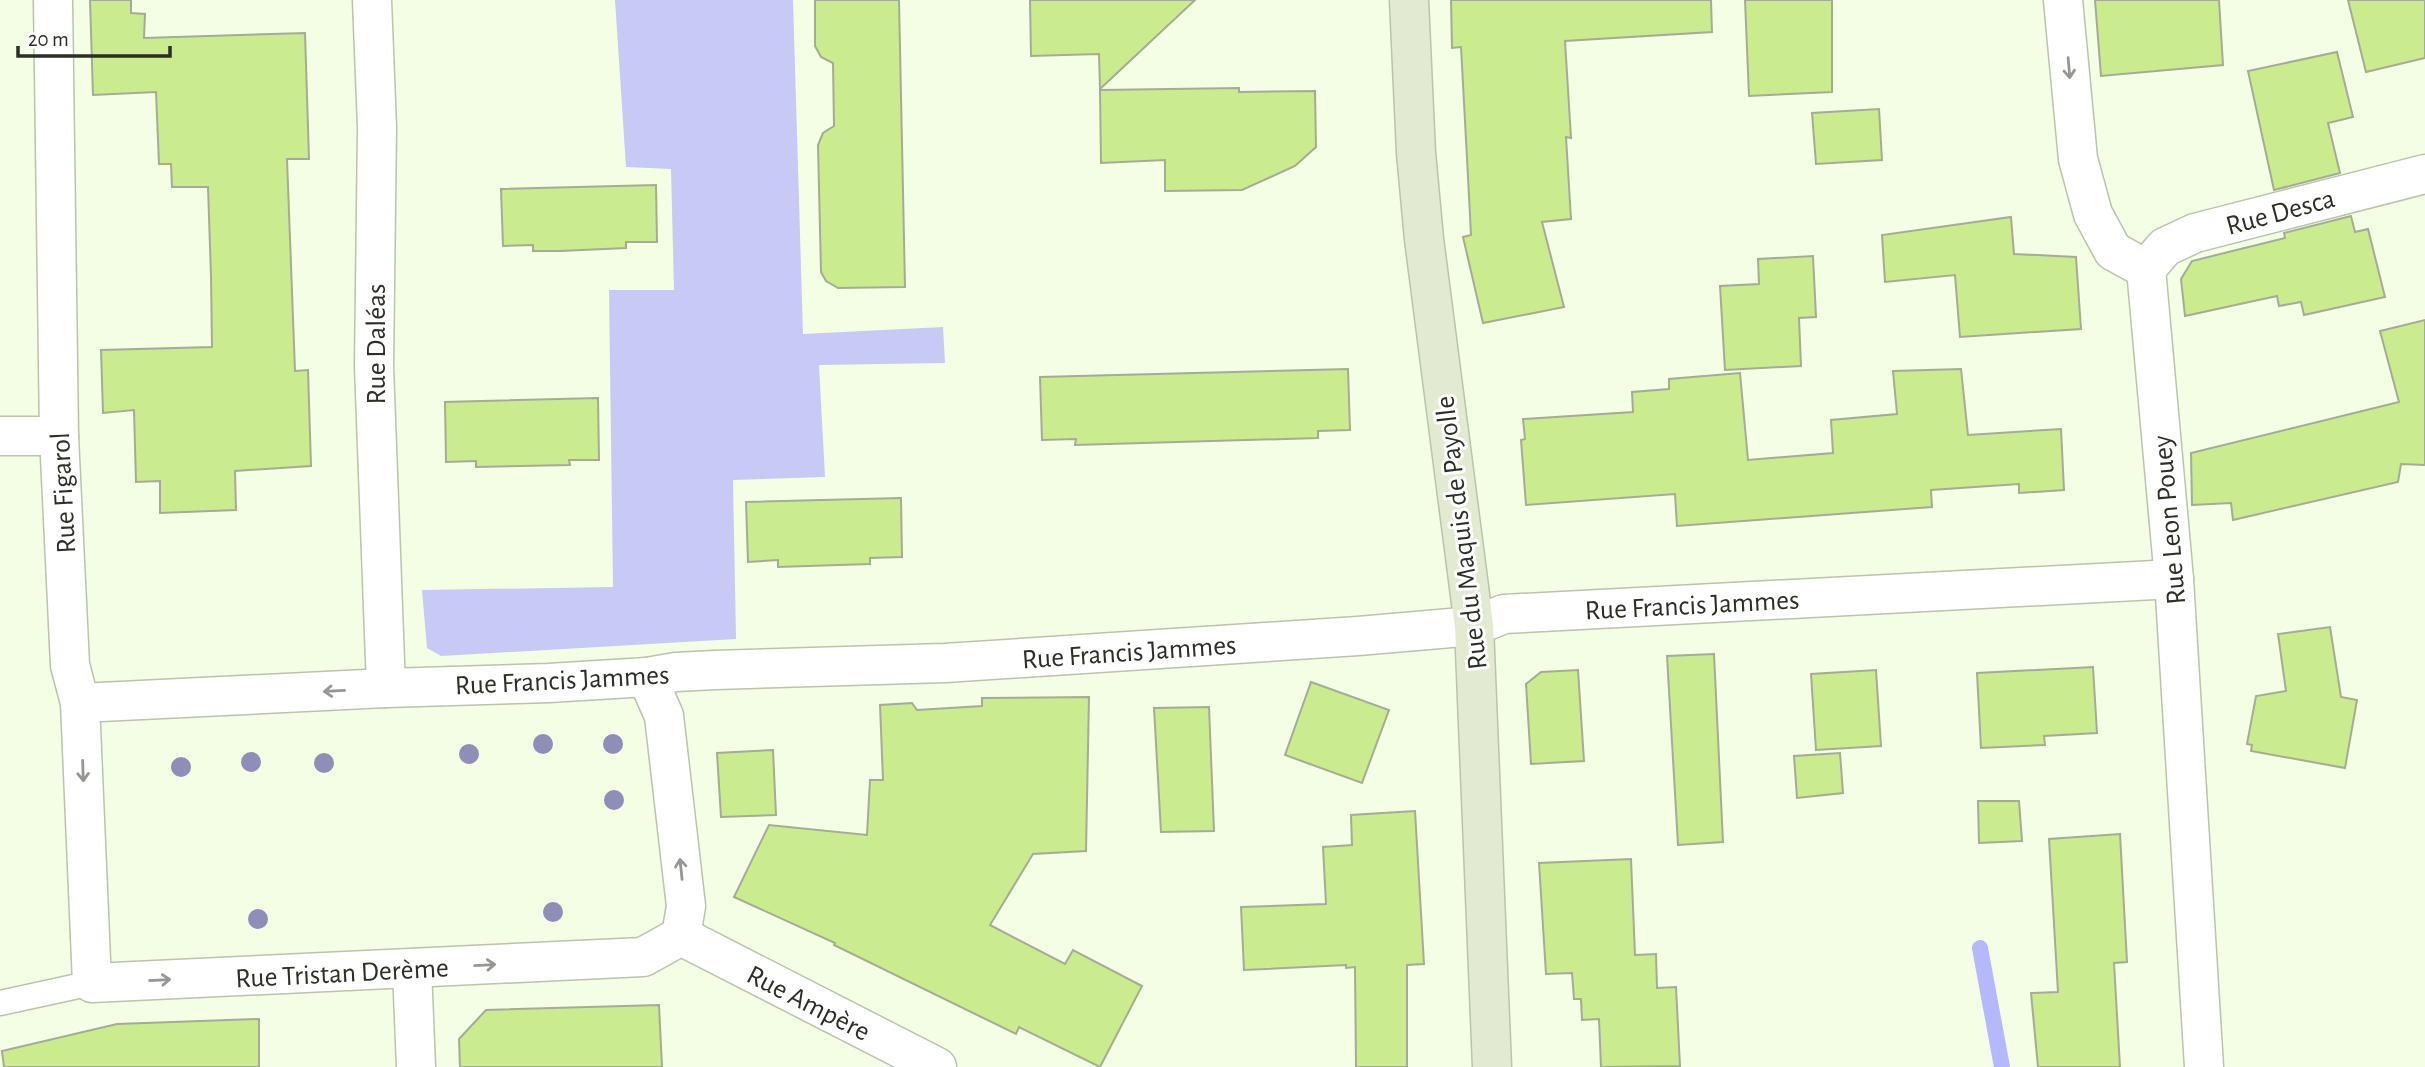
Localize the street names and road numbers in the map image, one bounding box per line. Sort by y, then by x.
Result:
street label: Rue Desca [2223,185,2338,241]
street label: Rue Daléas [363,284,391,404]
street label: Rue du Maquis de Payolle [1431,394,1493,671]
street label: Rue Figarol [47,432,81,554]
street label: Rue Leon Pouey [2149,434,2191,606]
street label: Rue Francis Jammes [1584,586,1800,626]
street label: Rue Francis Jammes [1021,632,1237,674]
street label: Rue Francis Jammes [454,661,670,701]
street label: Rue Tristan Derème [235,954,450,994]
street label: Rue Ampère [742,961,874,1047]

